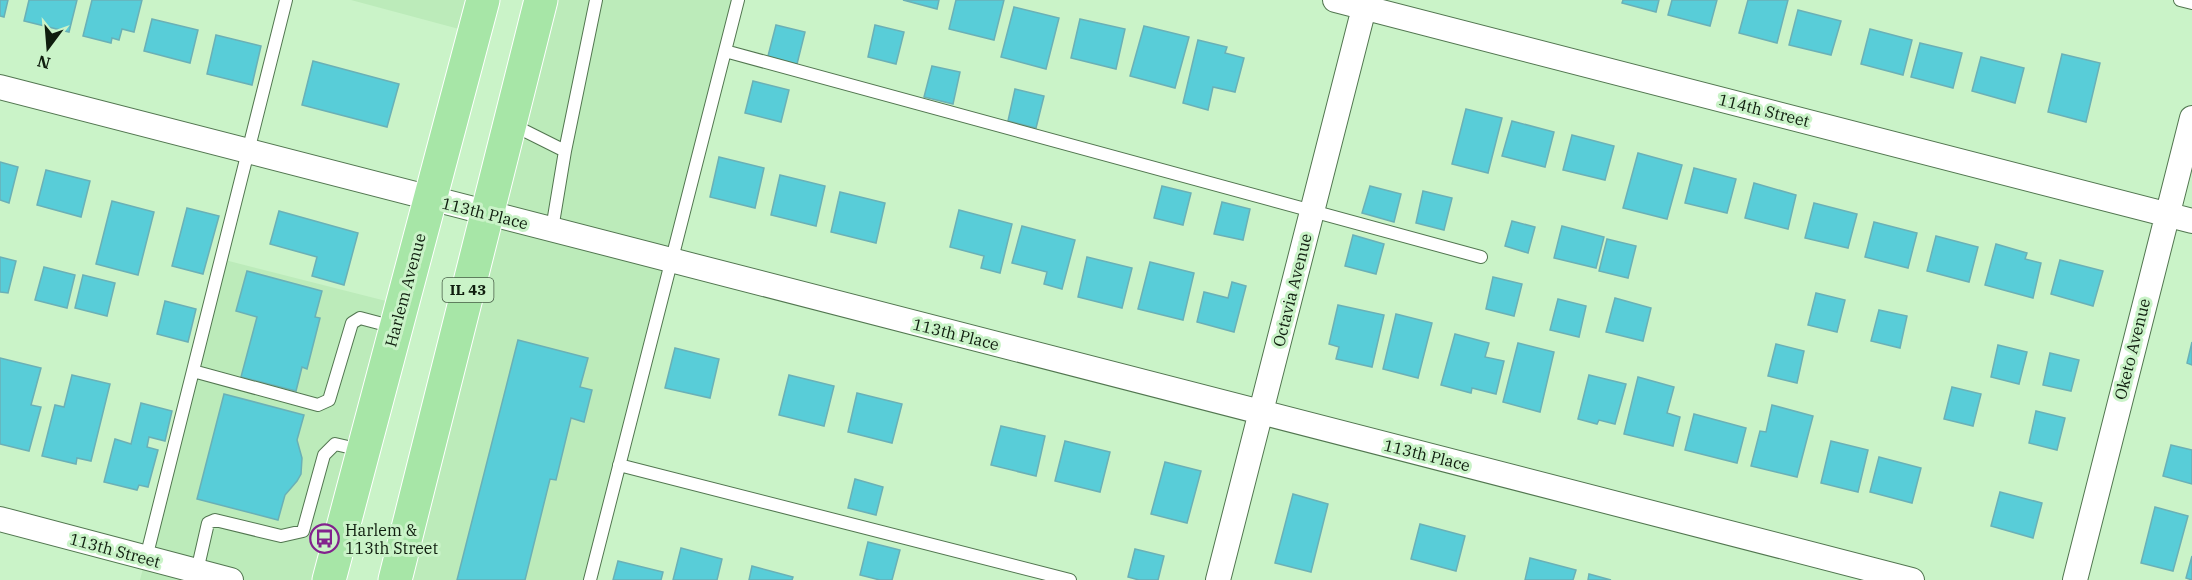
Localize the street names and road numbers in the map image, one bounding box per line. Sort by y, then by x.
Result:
street label: 114th Street [1716,89,1812,131]
street label: 113th Place [440,193,530,233]
street label: Harlem Avenue [380,231,430,349]
street label: Octavia Avenue [1268,231,1316,349]
road number: IL 43 [442,278,494,302]
street label: Oketo Avenue [2110,296,2154,402]
street label: 113th Place [911,314,1001,354]
street label: 113th Place [1382,435,1472,475]
street label: 113th Street [67,528,163,572]

